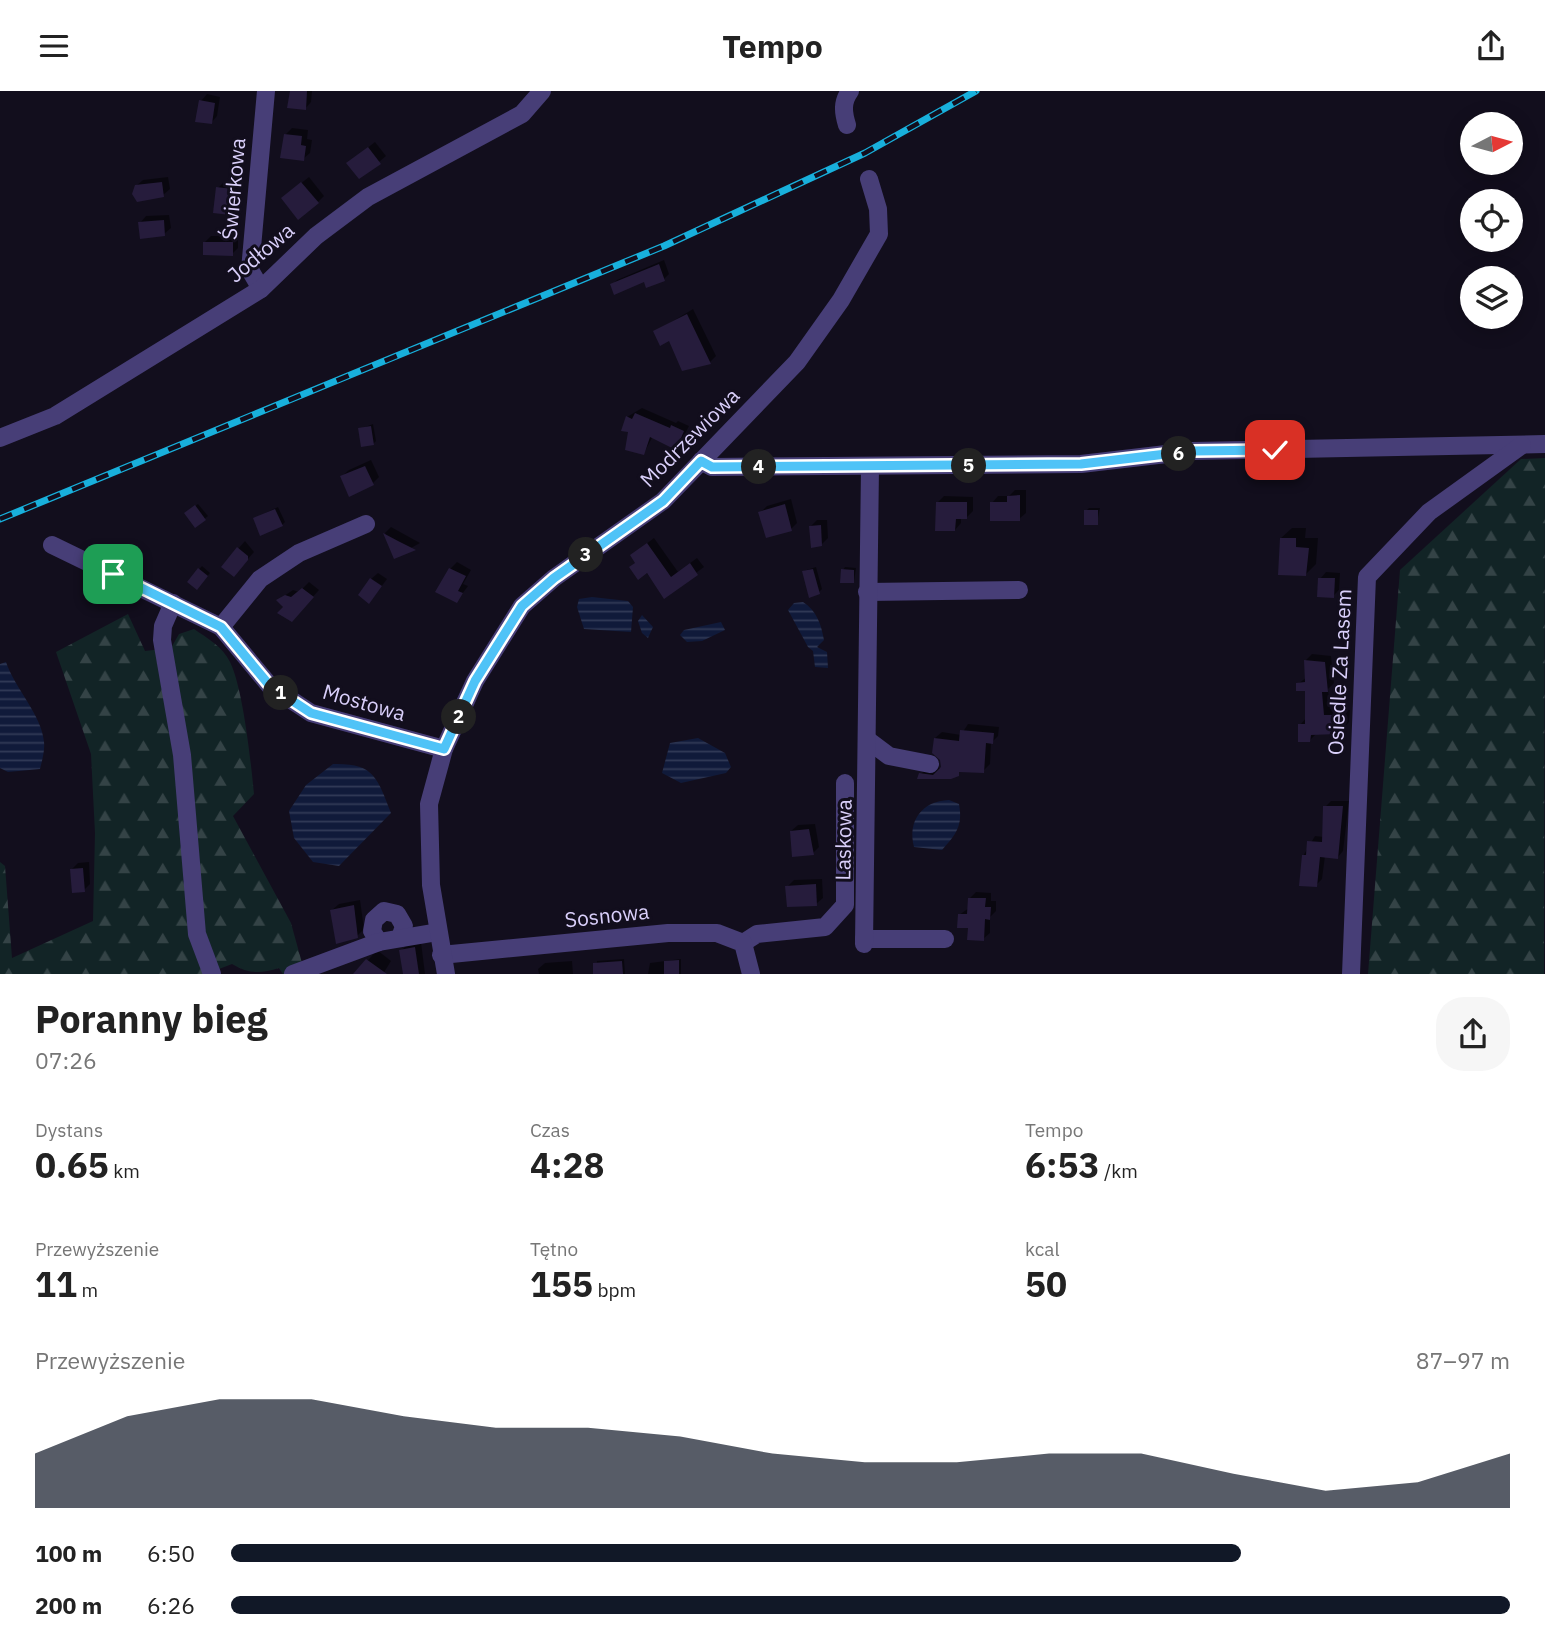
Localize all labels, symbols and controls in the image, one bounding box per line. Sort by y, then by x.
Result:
text: Tempo [722,25,823,67]
icon: menu [35,27,73,65]
icon: share [1472,27,1510,65]
north arrow [1460,112,1522,175]
map controls [1460,112,1523,329]
street label: Świerkowa [215,137,251,241]
button: locate [1460,189,1523,252]
street label: Jodłowa [221,216,300,288]
button: layers [1460,266,1523,329]
street label: Modrzewiowa [633,381,745,493]
pin [1245,420,1305,480]
icon: check [1256,431,1294,469]
pin: 6 [1162,437,1196,471]
text: 6 [1173,441,1184,465]
pin: 4 [742,449,776,485]
pin: 5 [951,449,986,483]
text: 5 [963,453,974,477]
text: 4 [753,454,764,478]
pin: 3 [568,538,604,573]
text: 3 [580,542,591,566]
pin [83,544,143,604]
icon: arrive [94,555,132,593]
street label: Osiedle Za Lasem [1321,588,1357,756]
pin: 1 [264,675,298,711]
street label: Mostowa [320,677,409,727]
text: 1 [275,680,286,704]
pin: 2 [442,699,476,735]
text: 2 [453,704,464,728]
street label: Laskowa [828,799,858,881]
street label: Sosnowa [563,897,651,933]
text: Poranny bieg [35,994,268,1043]
button: share [1436,997,1510,1071]
text: 07:26 [35,1045,97,1075]
text: Dystans [35,1118,103,1142]
text: Czas [530,1118,570,1142]
text: Tempo [1025,1118,1083,1142]
text: 0.65 [35,1142,109,1188]
text: 4:28 [530,1142,605,1188]
text: 6:53 [1025,1142,1100,1188]
text: km [109,1159,140,1183]
text: /km [1100,1159,1138,1183]
text: Przewyższenie [35,1237,159,1261]
text: Tętno [530,1237,578,1261]
text: kcal [1025,1237,1060,1261]
text: 11 [35,1261,77,1307]
text: 155 [530,1261,593,1307]
text: 50 [1025,1261,1067,1307]
text: m [77,1278,98,1302]
text: bpm [593,1278,636,1302]
text: Przewyższenie [35,1345,185,1375]
text: 87–97 m [1416,1345,1510,1375]
text: 100 m [35,1538,102,1568]
text: 6:50 [147,1538,195,1568]
text: 200 m [35,1590,102,1620]
text: 6:26 [147,1590,195,1620]

